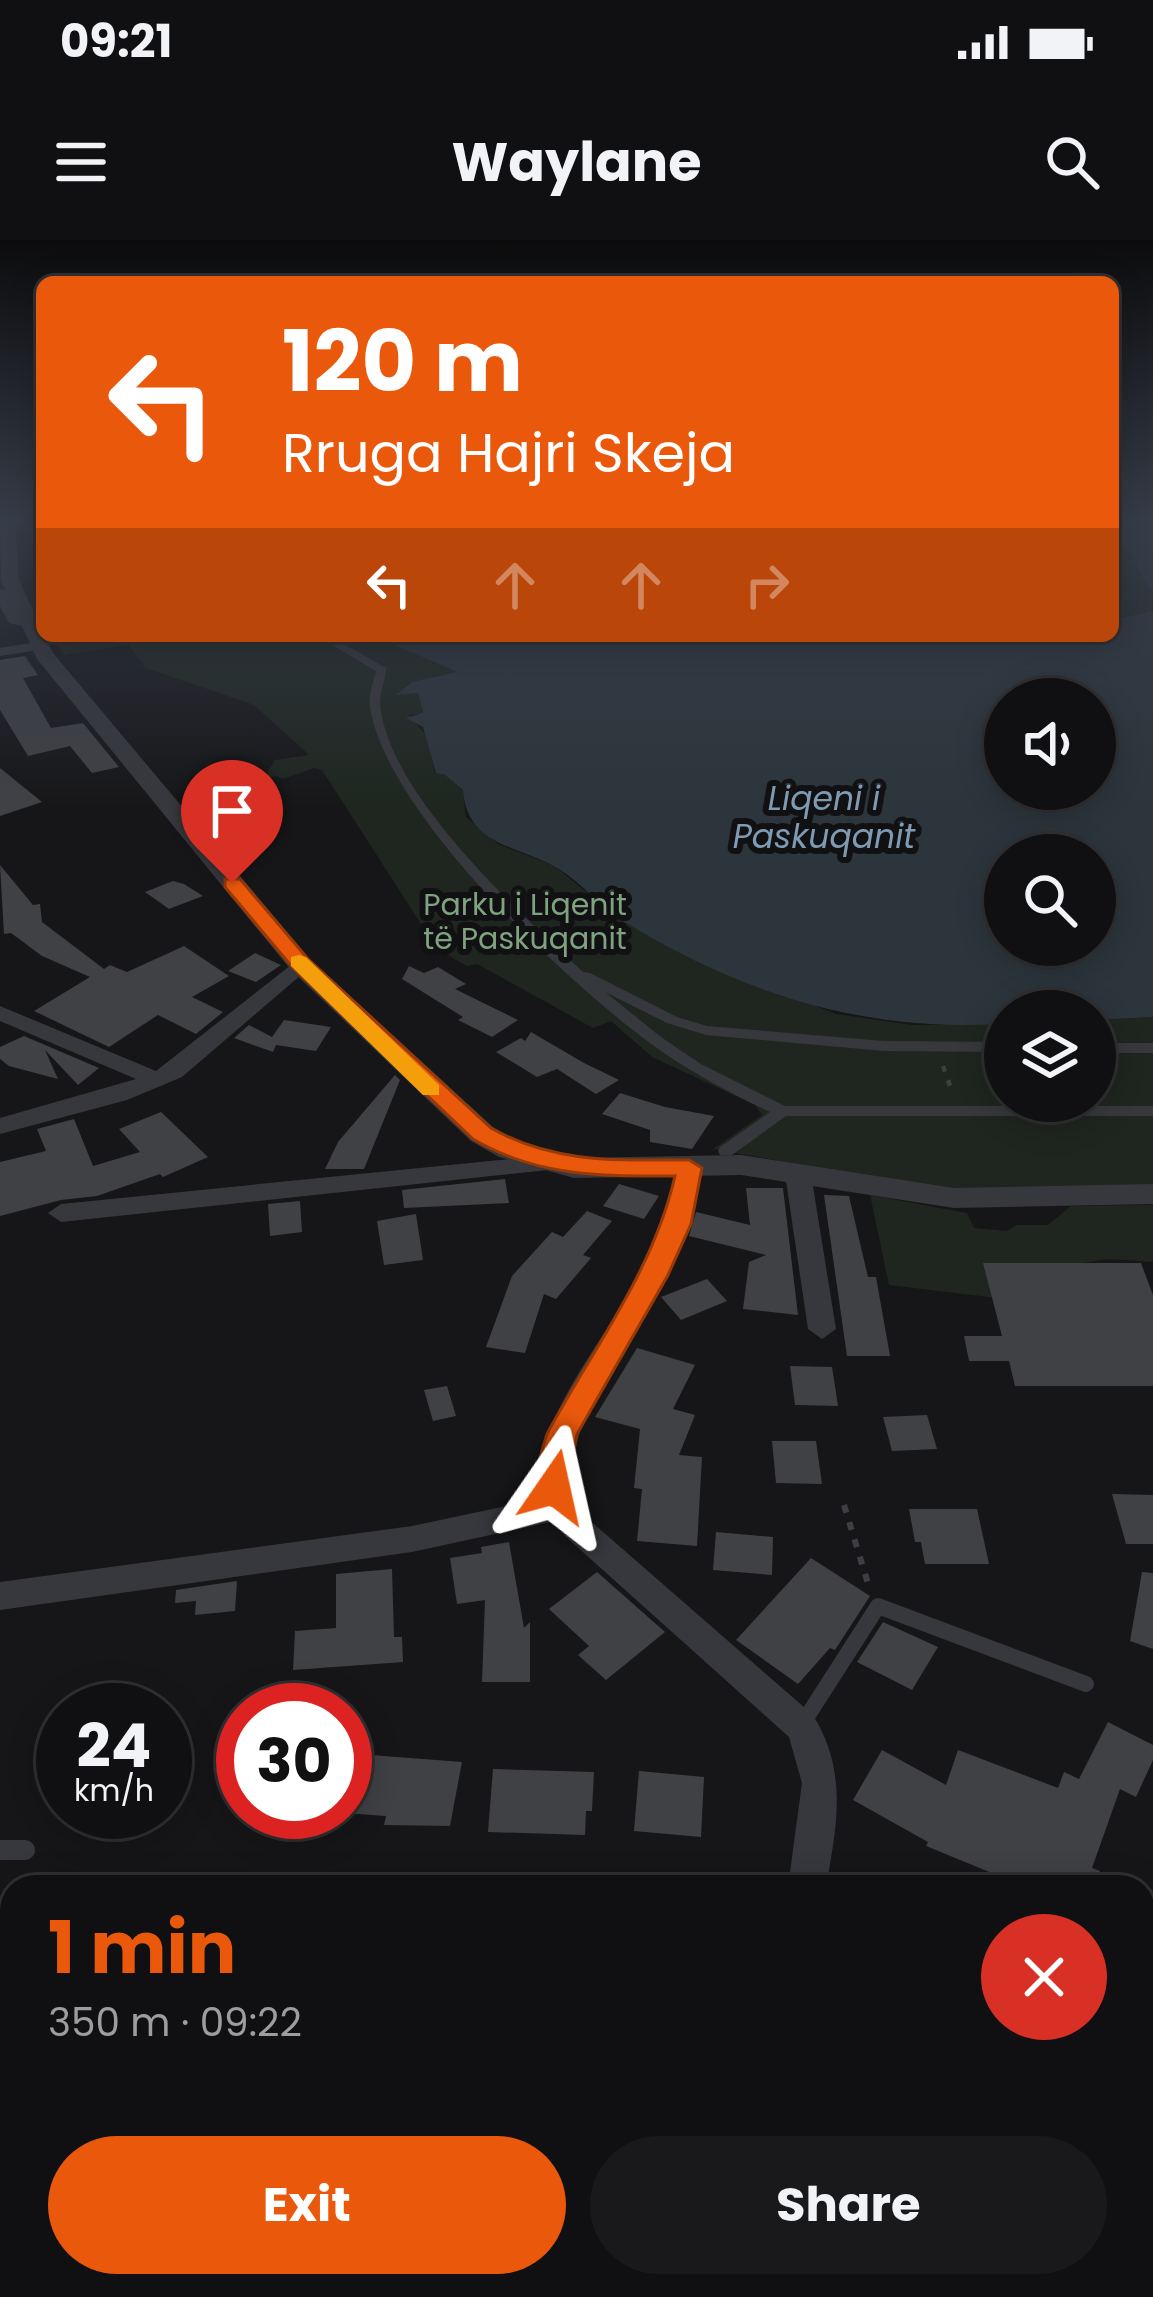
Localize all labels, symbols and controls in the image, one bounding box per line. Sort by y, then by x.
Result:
text: 09:21 [60,10,172,73]
text: Waylane [452,124,701,200]
icon: menu [48,129,114,195]
icon: search [1039,129,1105,195]
text: 120 m [282,303,523,420]
icon: left [84,324,240,480]
text: Rruga Hajri Skeja [282,415,735,491]
icon: left [356,552,422,618]
icon: ahead [482,552,548,618]
icon: ahead [608,552,674,618]
icon: right [734,552,800,618]
map controls [984,678,1116,1122]
button: sound [984,678,1116,810]
pin [181,760,283,883]
water label: Liqeni i Paskuqanit [733,775,916,860]
icon: arrive [199,778,265,844]
button: search [984,834,1116,966]
park label: Parku i Liqenit të Paskuqanit [423,883,627,960]
button: layers [984,990,1116,1122]
position arrow [491,1424,617,1550]
speed limit sign: 30 [216,1683,372,1839]
text: 24 [77,1704,151,1788]
text: km/h [74,1769,154,1812]
text: 1 min [48,1897,236,1998]
button: close [981,1914,1107,2040]
text: 350 m · 09:22 [48,1995,302,2050]
button: Exit [48,2136,566,2274]
button: Share [590,2136,1107,2274]

